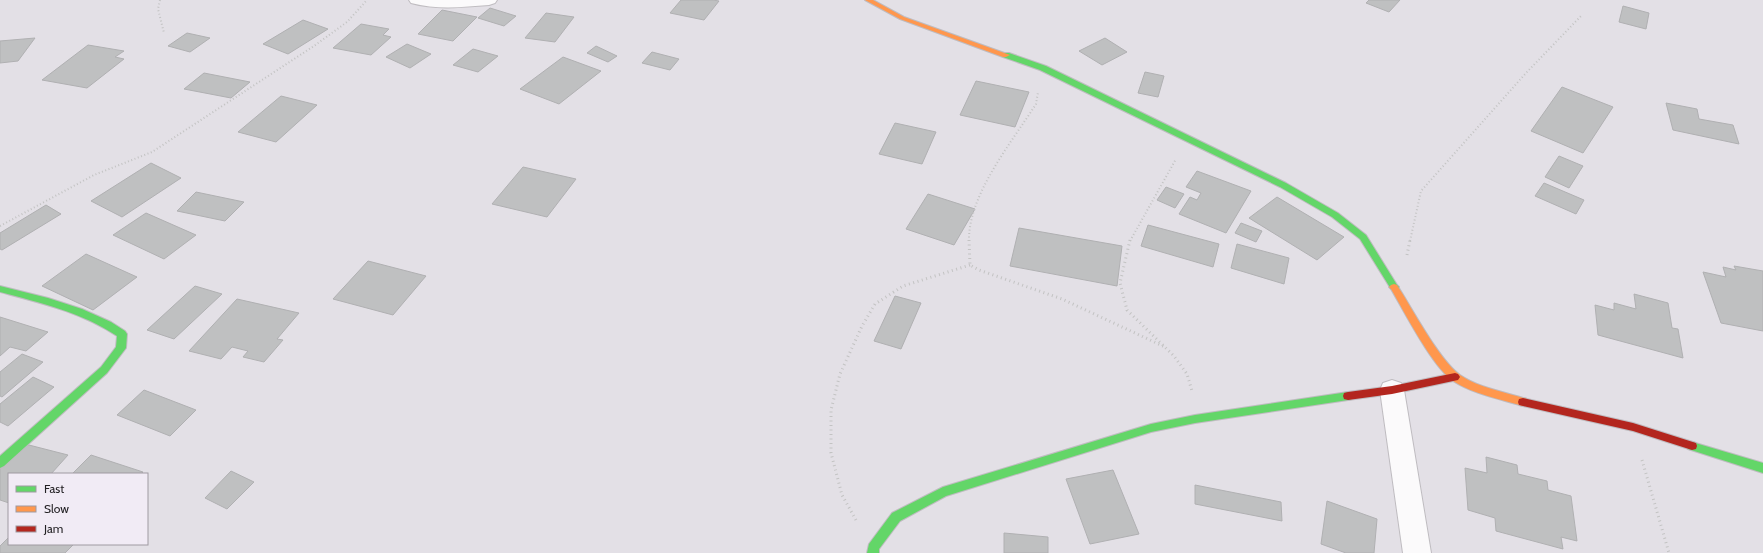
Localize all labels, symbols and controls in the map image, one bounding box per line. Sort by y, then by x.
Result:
legend [8,473,148,545]
text: Fast [44,481,64,496]
text: Slow [44,501,69,516]
text: Jam [43,521,63,536]

